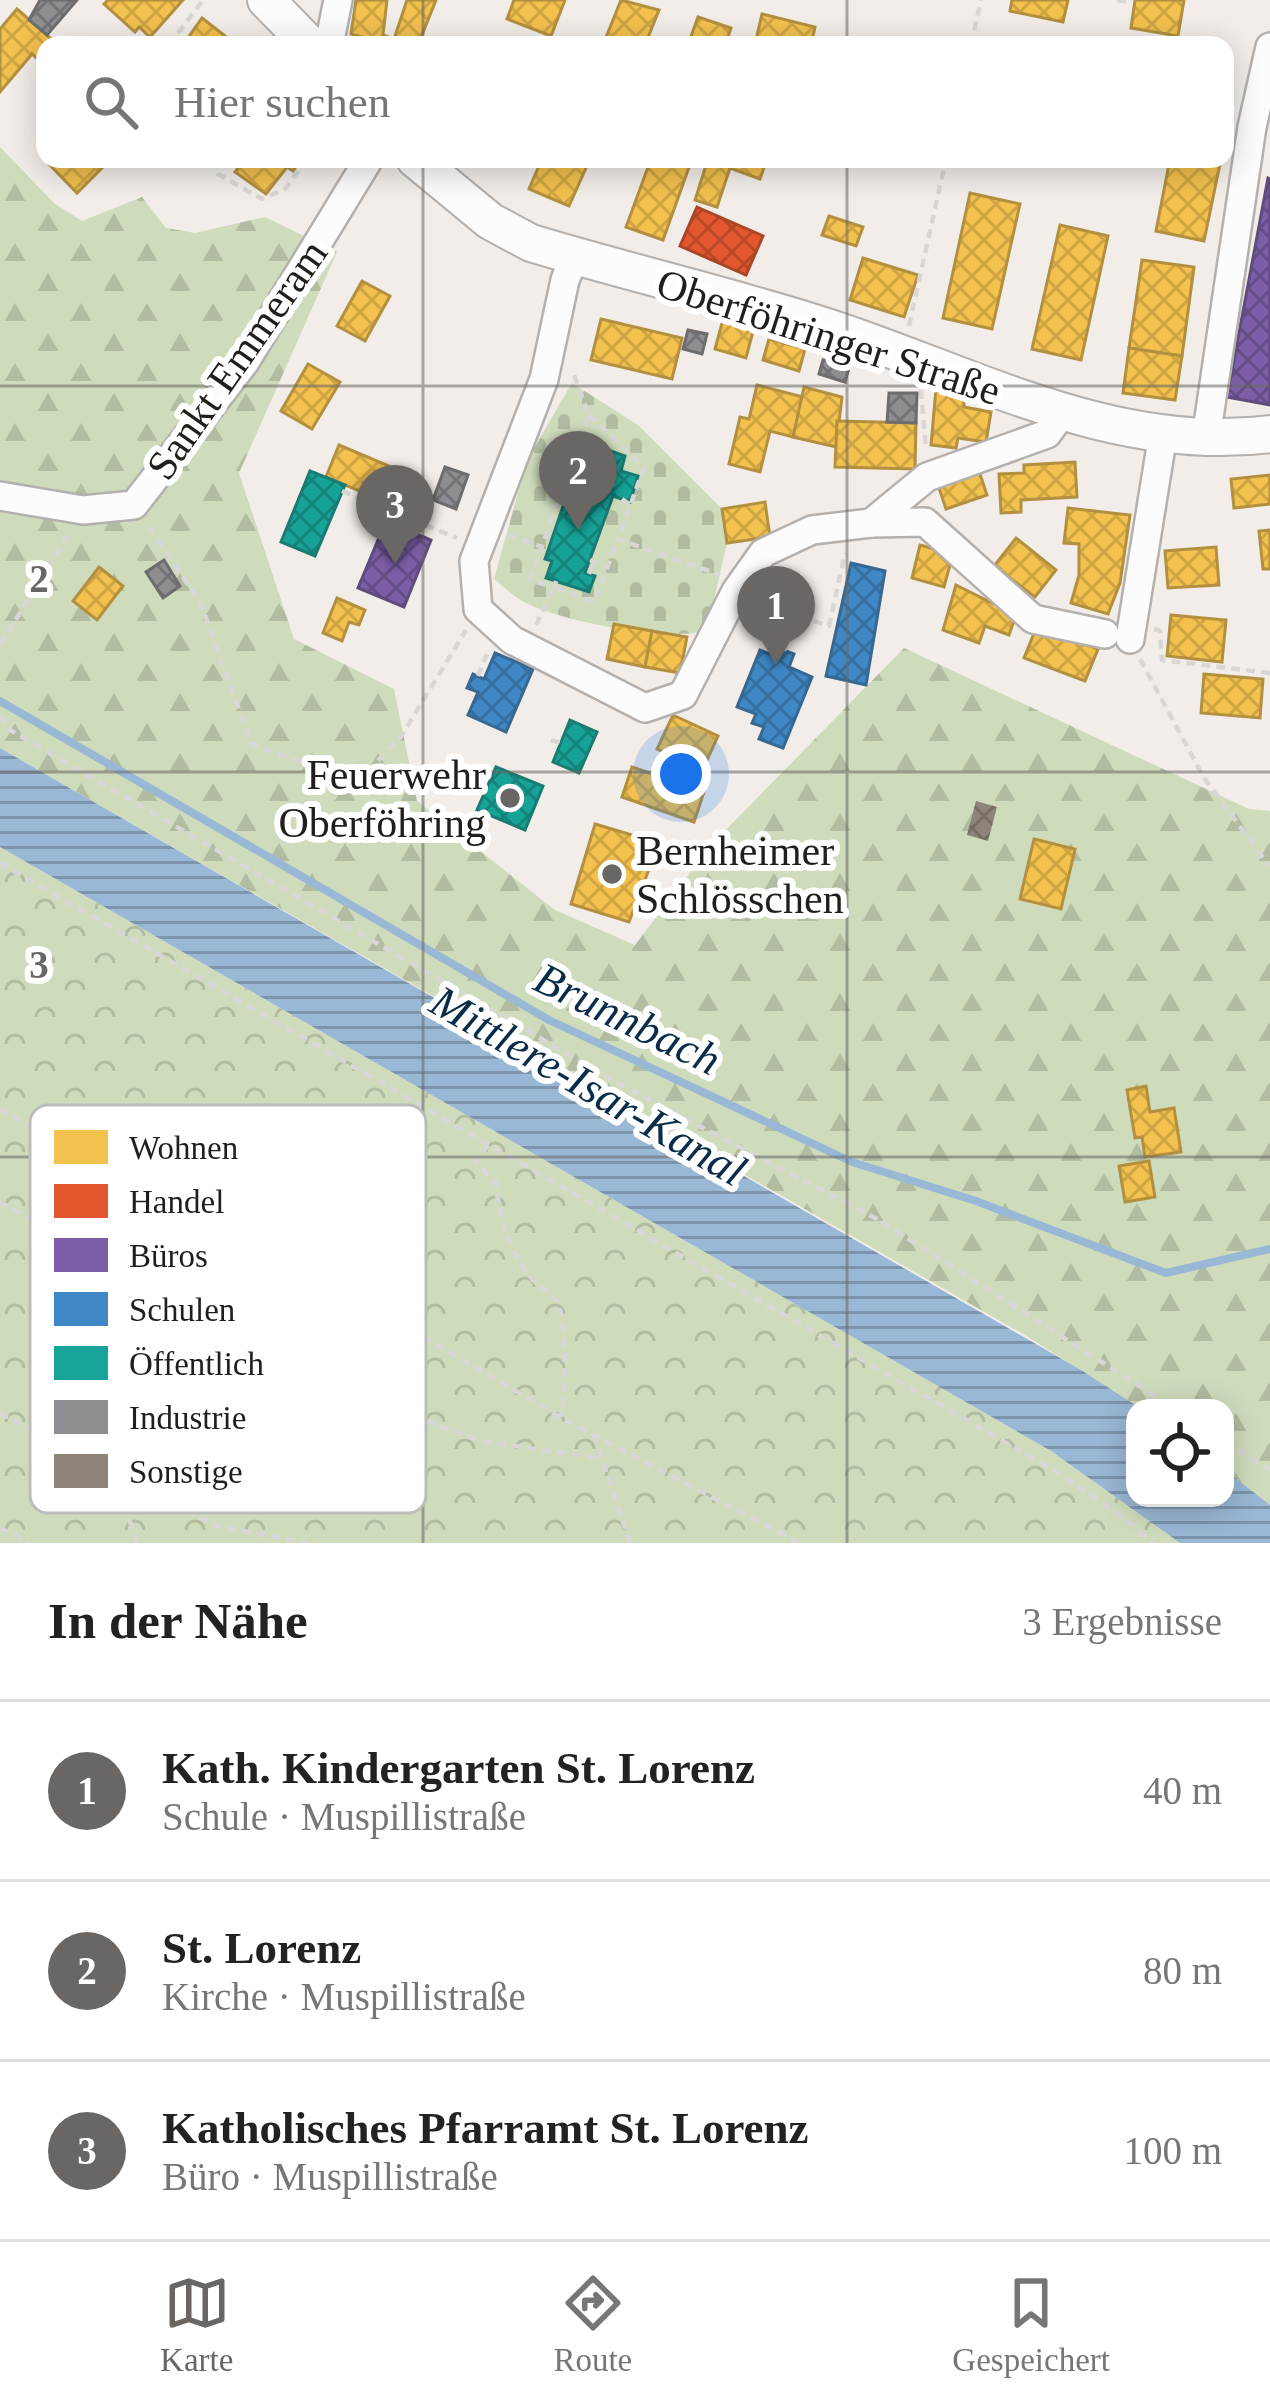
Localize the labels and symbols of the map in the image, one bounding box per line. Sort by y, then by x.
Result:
street label: Sankt Emmeram [137,231,336,488]
street label: Oberföhringer Straße [651,260,1006,414]
pin: 2 [539,431,617,530]
pin: 3 [356,465,434,564]
text: 2 [29,557,49,600]
pin: 1 [737,566,815,665]
your location [651,744,711,804]
place label: Feuerwehr Oberföhring [278,752,486,846]
marker: Feuerwehr Oberföhring [497,785,523,811]
place label: Bernheimer Schlösschen [636,828,844,922]
marker: Bernheimer Schlösschen [599,861,625,887]
text: 3 [29,943,49,986]
water label: Brunnbach [527,953,728,1085]
water label: Mittlere-Isar-Kanal [421,975,755,1196]
legend [30,1105,426,1513]
text: Wohnen [129,1130,238,1166]
text: Handel [129,1184,224,1220]
text: Büros [129,1238,208,1274]
text: Schulen [129,1292,235,1328]
text: Öffentlich [129,1346,265,1382]
text: Industrie [129,1400,246,1436]
text: Sonstige [129,1454,243,1490]

